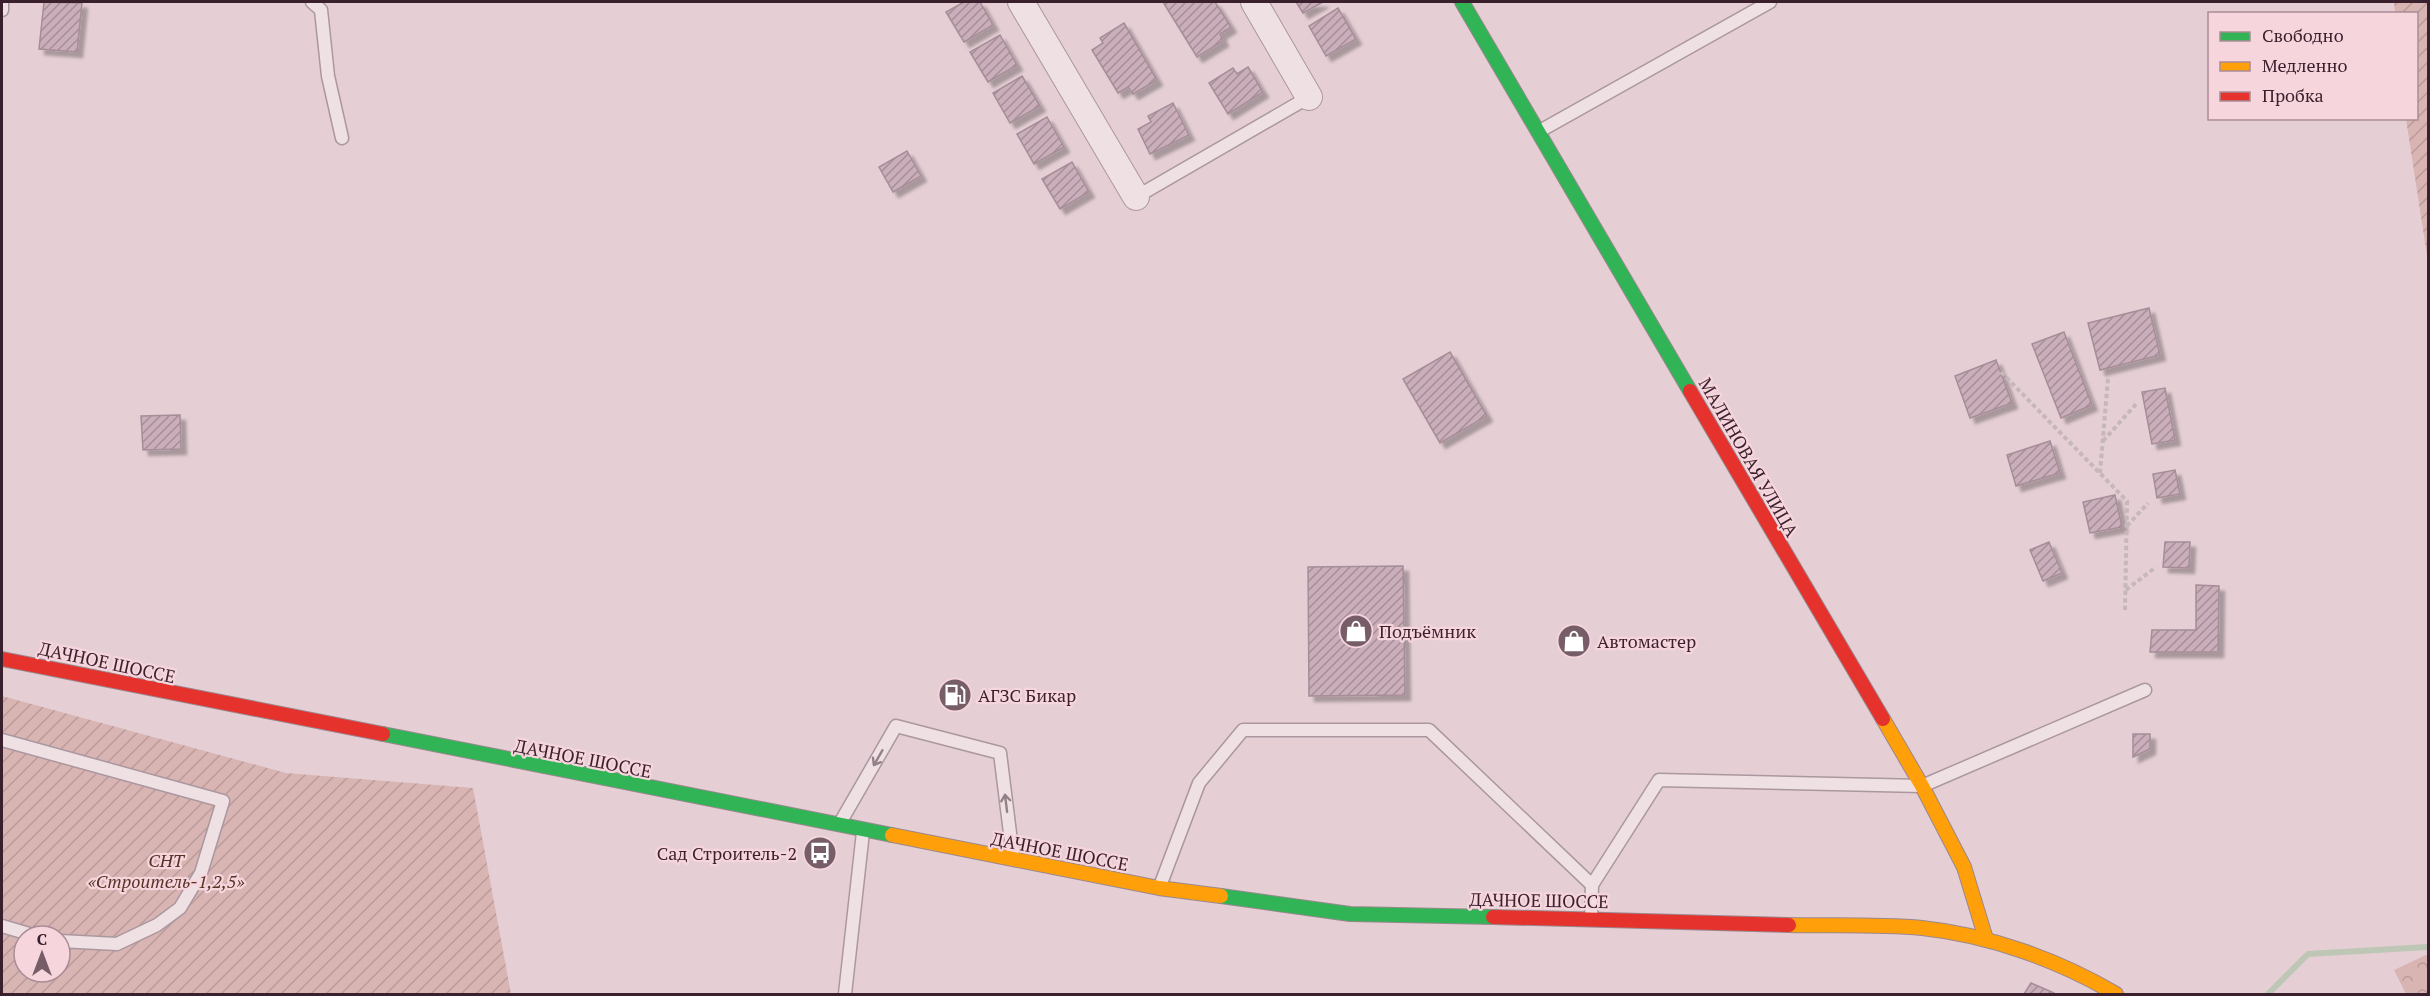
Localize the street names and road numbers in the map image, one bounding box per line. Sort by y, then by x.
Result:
street label: МАЛИНОВАЯ УЛИЦА [1694,373,1805,542]
street label: ДАЧНОЕ ШОССЕ [36,636,178,688]
street label: ДАЧНОЕ ШОССЕ [512,733,654,783]
street label: ДАЧНОЕ ШОССЕ [989,826,1131,876]
street label: ДАЧНОЕ ШОССЕ [1469,887,1609,913]

